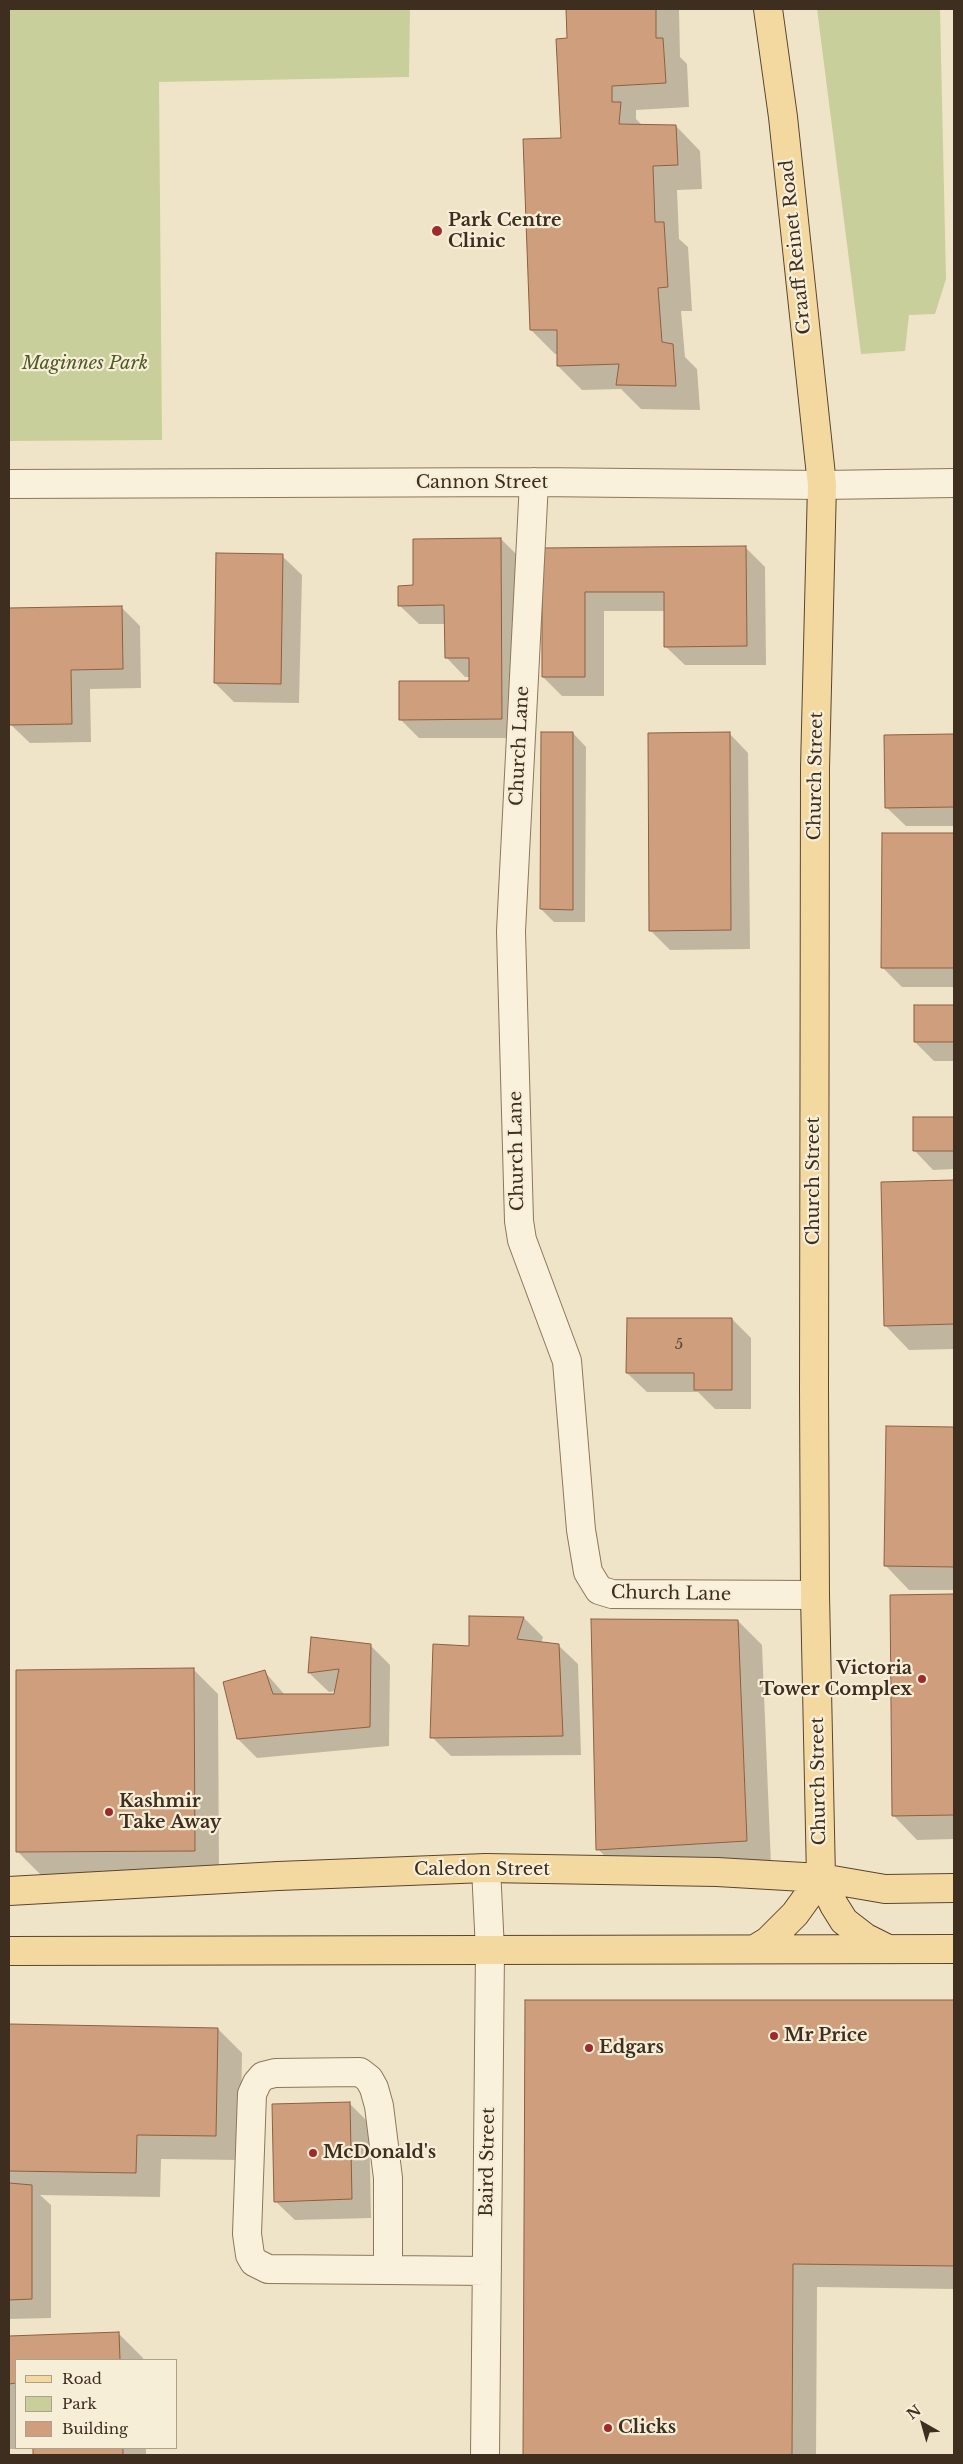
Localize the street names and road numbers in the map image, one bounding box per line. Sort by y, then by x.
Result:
street label: Graaff Reinet Road [776,159,816,335]
street label: Cannon Street [416,472,548,494]
street label: Church Lane [506,685,534,807]
street label: Church Street [804,712,828,840]
street label: Church Lane [505,1091,529,1211]
street label: Church Street [803,1117,825,1245]
street label: Church Lane [611,1582,731,1606]
street label: Church Street [807,1717,831,1845]
street label: Caledon Street [414,1859,550,1881]
street label: Baird Street [476,2107,500,2217]

